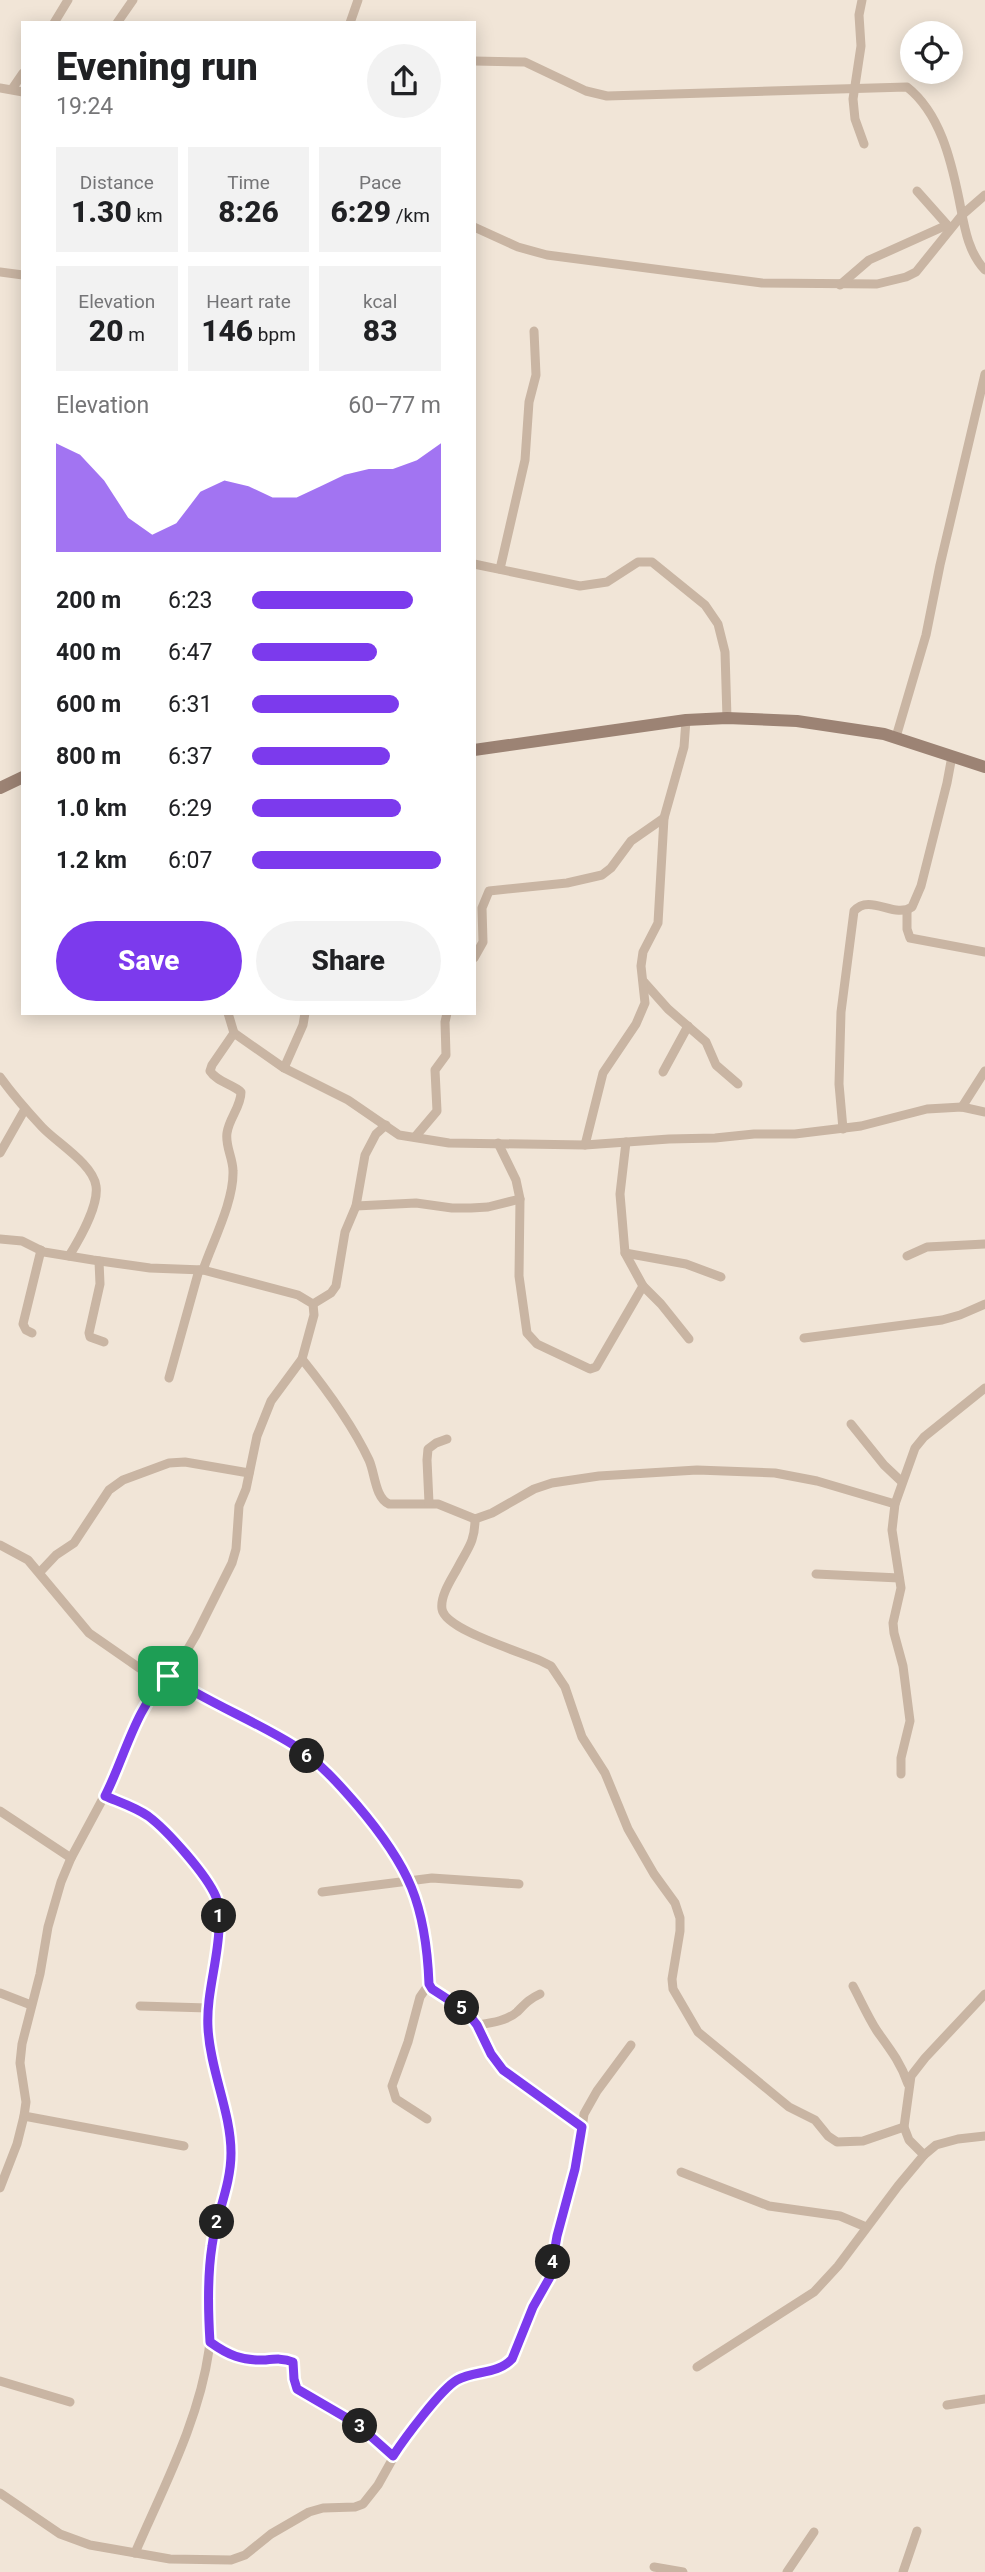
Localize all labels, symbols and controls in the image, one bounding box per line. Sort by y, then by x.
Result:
map controls [900,21,963,84]
button: locate [900,21,963,84]
button: share [367,44,441,118]
text: Evening run [56,45,258,89]
text: 19:24 [56,93,113,120]
text: Distance [80,171,154,194]
text: Time [227,171,270,194]
text: Pace [359,171,401,194]
text: 1.30 [71,194,132,229]
text: 8:26 [218,194,279,229]
text: 6:29 [330,194,391,229]
text: km [132,204,163,227]
text: /km [391,204,430,227]
text: Elevation [78,290,155,313]
text: Heart rate [206,290,291,313]
text: kcal [363,290,397,313]
text: 20 [89,313,123,348]
text: 146 [201,313,253,348]
text: 83 [363,313,397,348]
text: m [123,323,145,346]
text: bpm [253,323,296,346]
text: Elevation [56,392,149,419]
text: 60–77 m [348,392,441,419]
text: 200 m [56,587,121,614]
text: 6:23 [168,587,212,614]
text: 400 m [56,639,121,666]
text: 6:47 [168,639,212,666]
text: 600 m [56,691,121,718]
text: 6:31 [168,691,212,718]
text: 800 m [56,743,121,770]
text: 6:37 [168,743,212,770]
text: 1.0 km [56,795,127,822]
text: 6:29 [168,795,212,822]
text: 1.2 km [56,847,127,874]
text: 6:07 [168,847,212,874]
button: Save [56,921,242,1001]
button: Share [256,921,441,1001]
pin [138,1646,198,1706]
icon: arrive [149,1657,187,1695]
pin: 6 [290,1738,324,1774]
text: 6 [301,1744,312,1767]
pin: 1 [202,1898,236,1934]
text: 1 [213,1904,224,1927]
pin: 5 [444,1990,480,2025]
text: 5 [456,1996,467,2019]
pin: 2 [200,2204,234,2240]
text: 2 [211,2210,222,2233]
pin: 4 [536,2244,570,2280]
text: 4 [547,2250,558,2273]
pin: 3 [342,2408,378,2444]
text: 3 [354,2414,365,2437]

